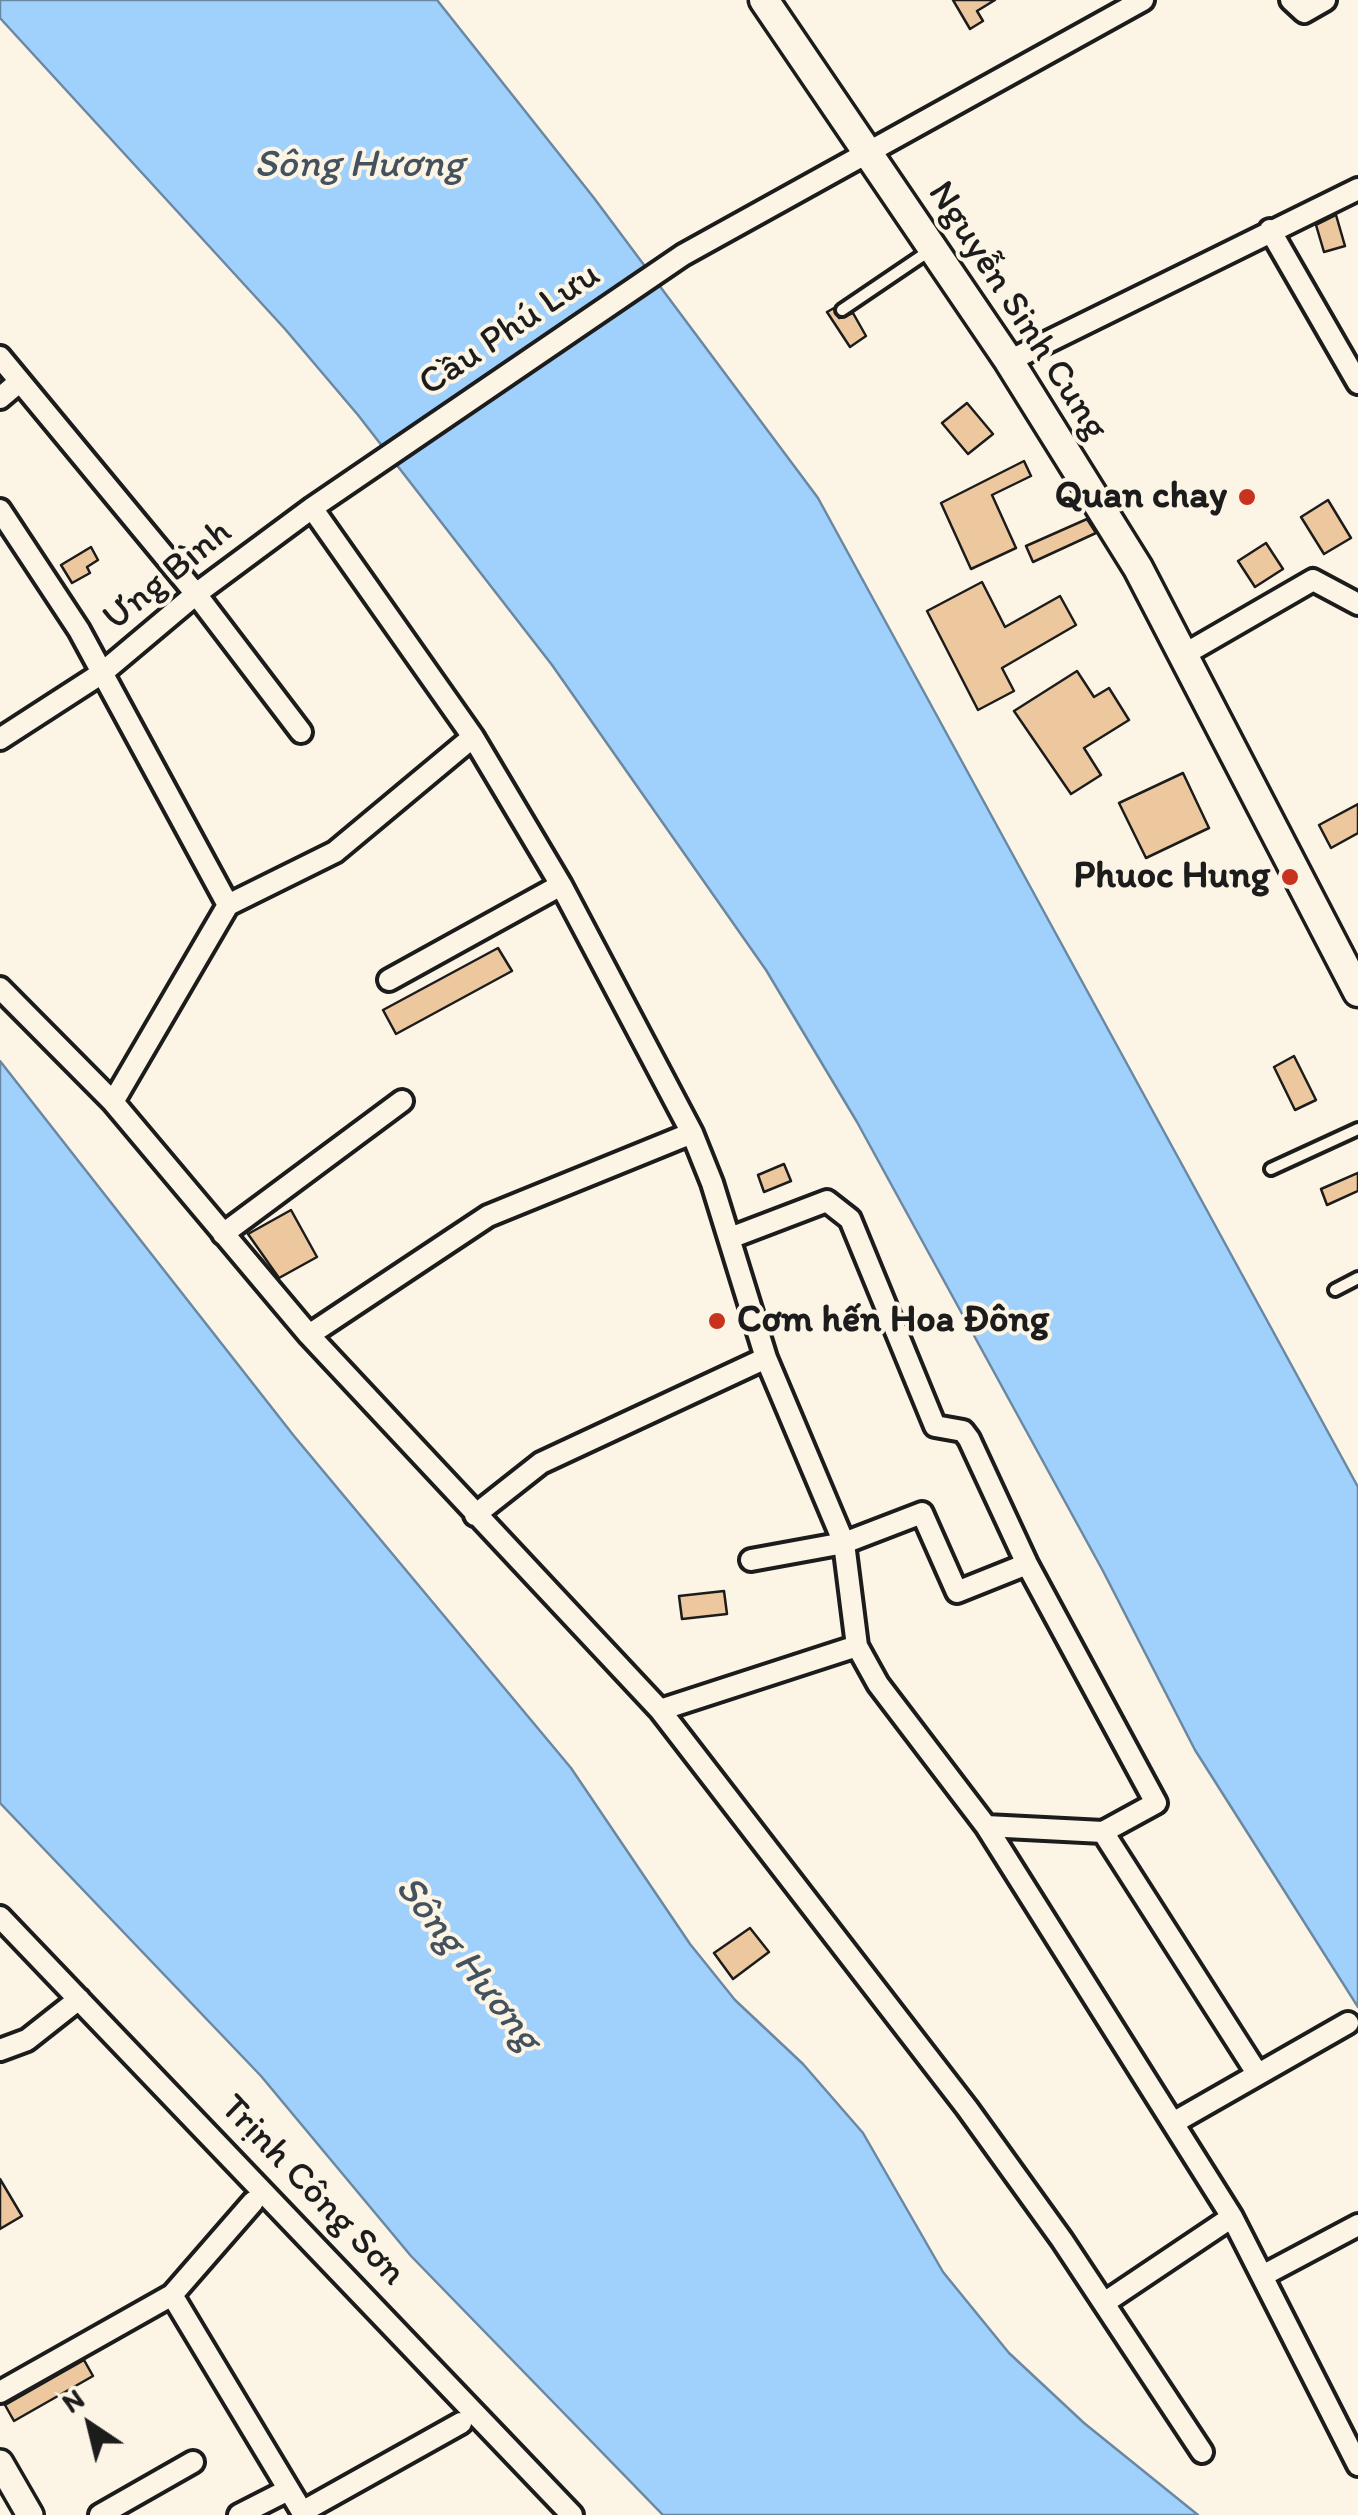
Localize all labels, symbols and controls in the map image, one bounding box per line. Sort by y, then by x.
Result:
water label: Sông Hương [254,142,464,190]
street label: Nguyễn Sinh Cung [917,173,1117,449]
street label: Cầu Phú Lưu [411,253,609,407]
place label: Quan chay [1055,474,1227,520]
marker: Quan chay [1236,486,1258,508]
street label: Ưng Bình [95,510,241,642]
place label: Phuoc Hung [1074,854,1270,900]
marker: Phuoc Hung [1279,866,1301,888]
place label: Cơm hến Hoa Đông [737,1298,1049,1344]
marker: Cơm hến Hoa Đông [706,1310,728,1332]
water label: Sông Hương [384,1867,550,2061]
street label: Trịnh Công Sơn [209,2086,415,2296]
north arrow [40,2375,140,2475]
text: N [55,2381,90,2420]

